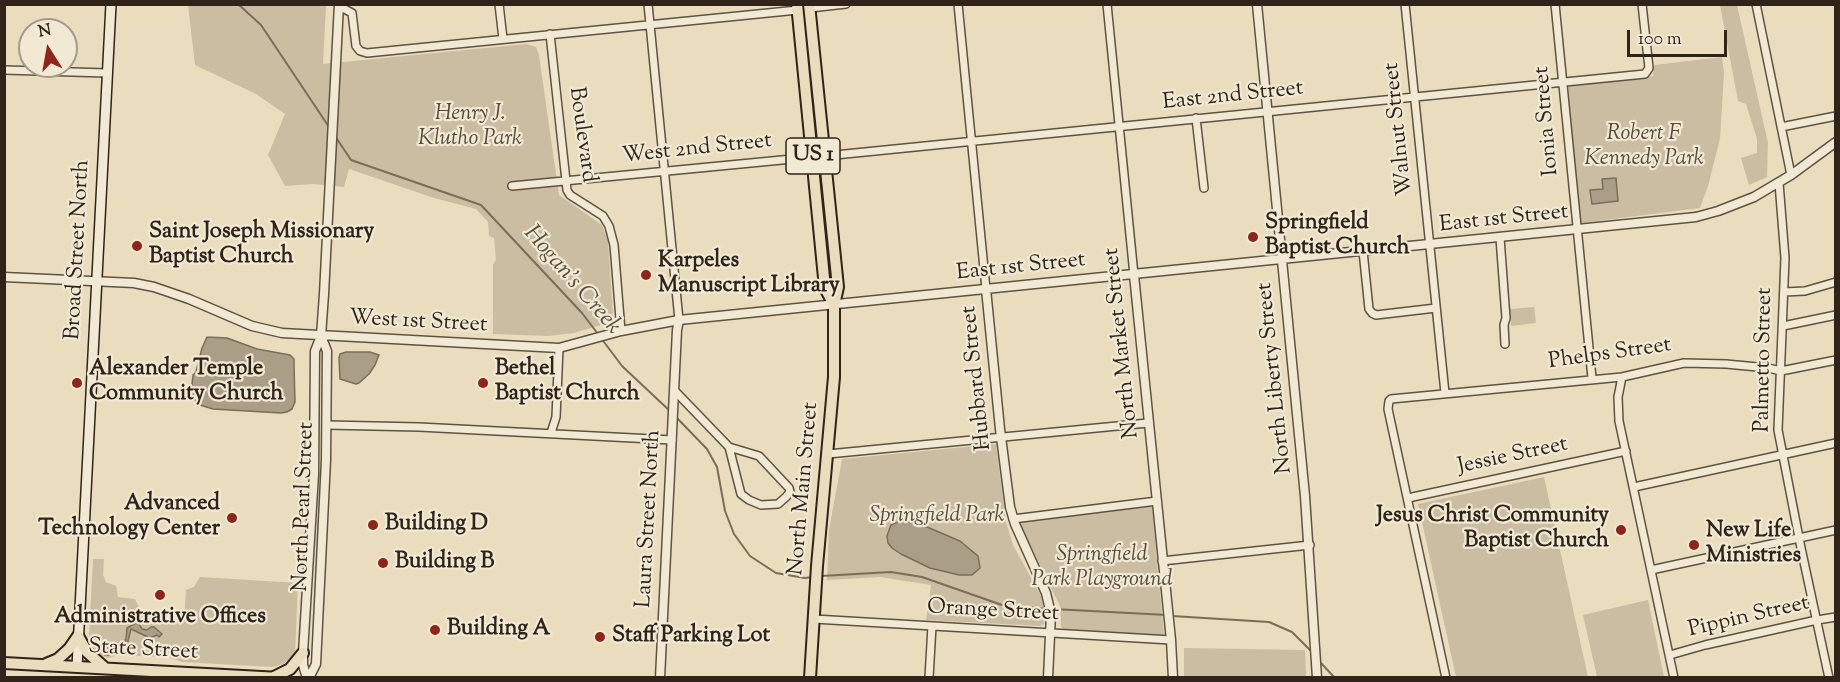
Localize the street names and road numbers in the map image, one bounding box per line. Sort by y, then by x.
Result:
street label: Walnut Street [1380,61,1420,197]
street label: Ionia Street [1530,65,1566,177]
street label: East 2nd Street [1161,76,1305,118]
street label: Boulevard [561,85,601,185]
street label: West 2nd Street [621,129,773,171]
road number: US 1 [786,138,840,174]
street label: Broad Street North [61,159,97,341]
street label: East 1st Street [1438,200,1570,240]
street label: North Market Street [1100,246,1146,440]
street label: East 1st Street [955,248,1087,288]
street label: North Liberty Street [1253,281,1299,475]
street label: Palmetto Street [1751,287,1779,433]
street label: Hubbard Street [957,304,999,452]
street label: West 1st Street [348,306,488,340]
street label: Phelps Street [1547,333,1673,377]
street label: North Main Street [784,401,826,577]
street label: North Pearl Street [289,422,321,592]
street label: Laura Street North [632,429,668,609]
street label: Jessie Street [1456,432,1570,482]
street label: Pippin Street [1686,591,1812,645]
street label: Orange Street [926,595,1060,629]
street label: State Street [87,635,199,667]

